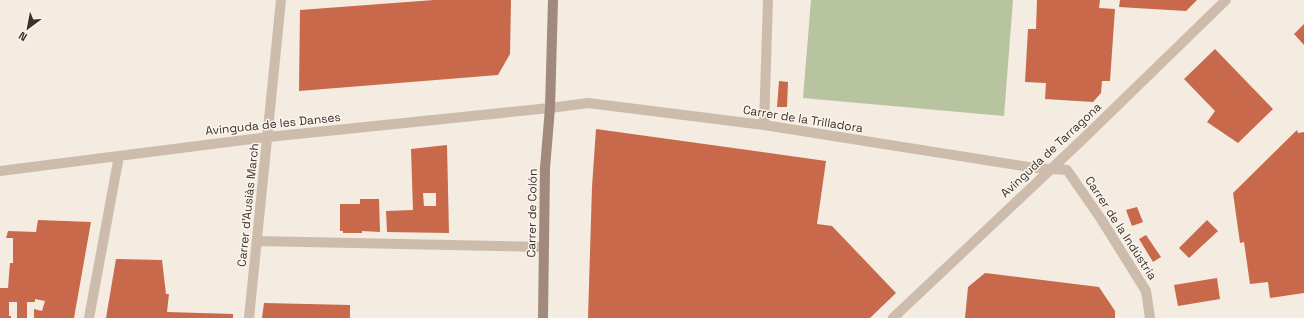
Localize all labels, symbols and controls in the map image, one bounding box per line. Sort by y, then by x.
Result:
north arrow [8,8,48,48]
text: N [16,29,30,44]
street label: Avinguda de Tarragona [997,99,1105,201]
street label: Carrer de la Trilladora [742,102,864,136]
street label: Avinguda de les Danses [204,109,342,139]
street label: Carrer d'Ausiàs March [234,142,262,268]
street label: Carrer de Colón [523,168,541,258]
street label: Carrer de la Indústria [1081,173,1161,283]

